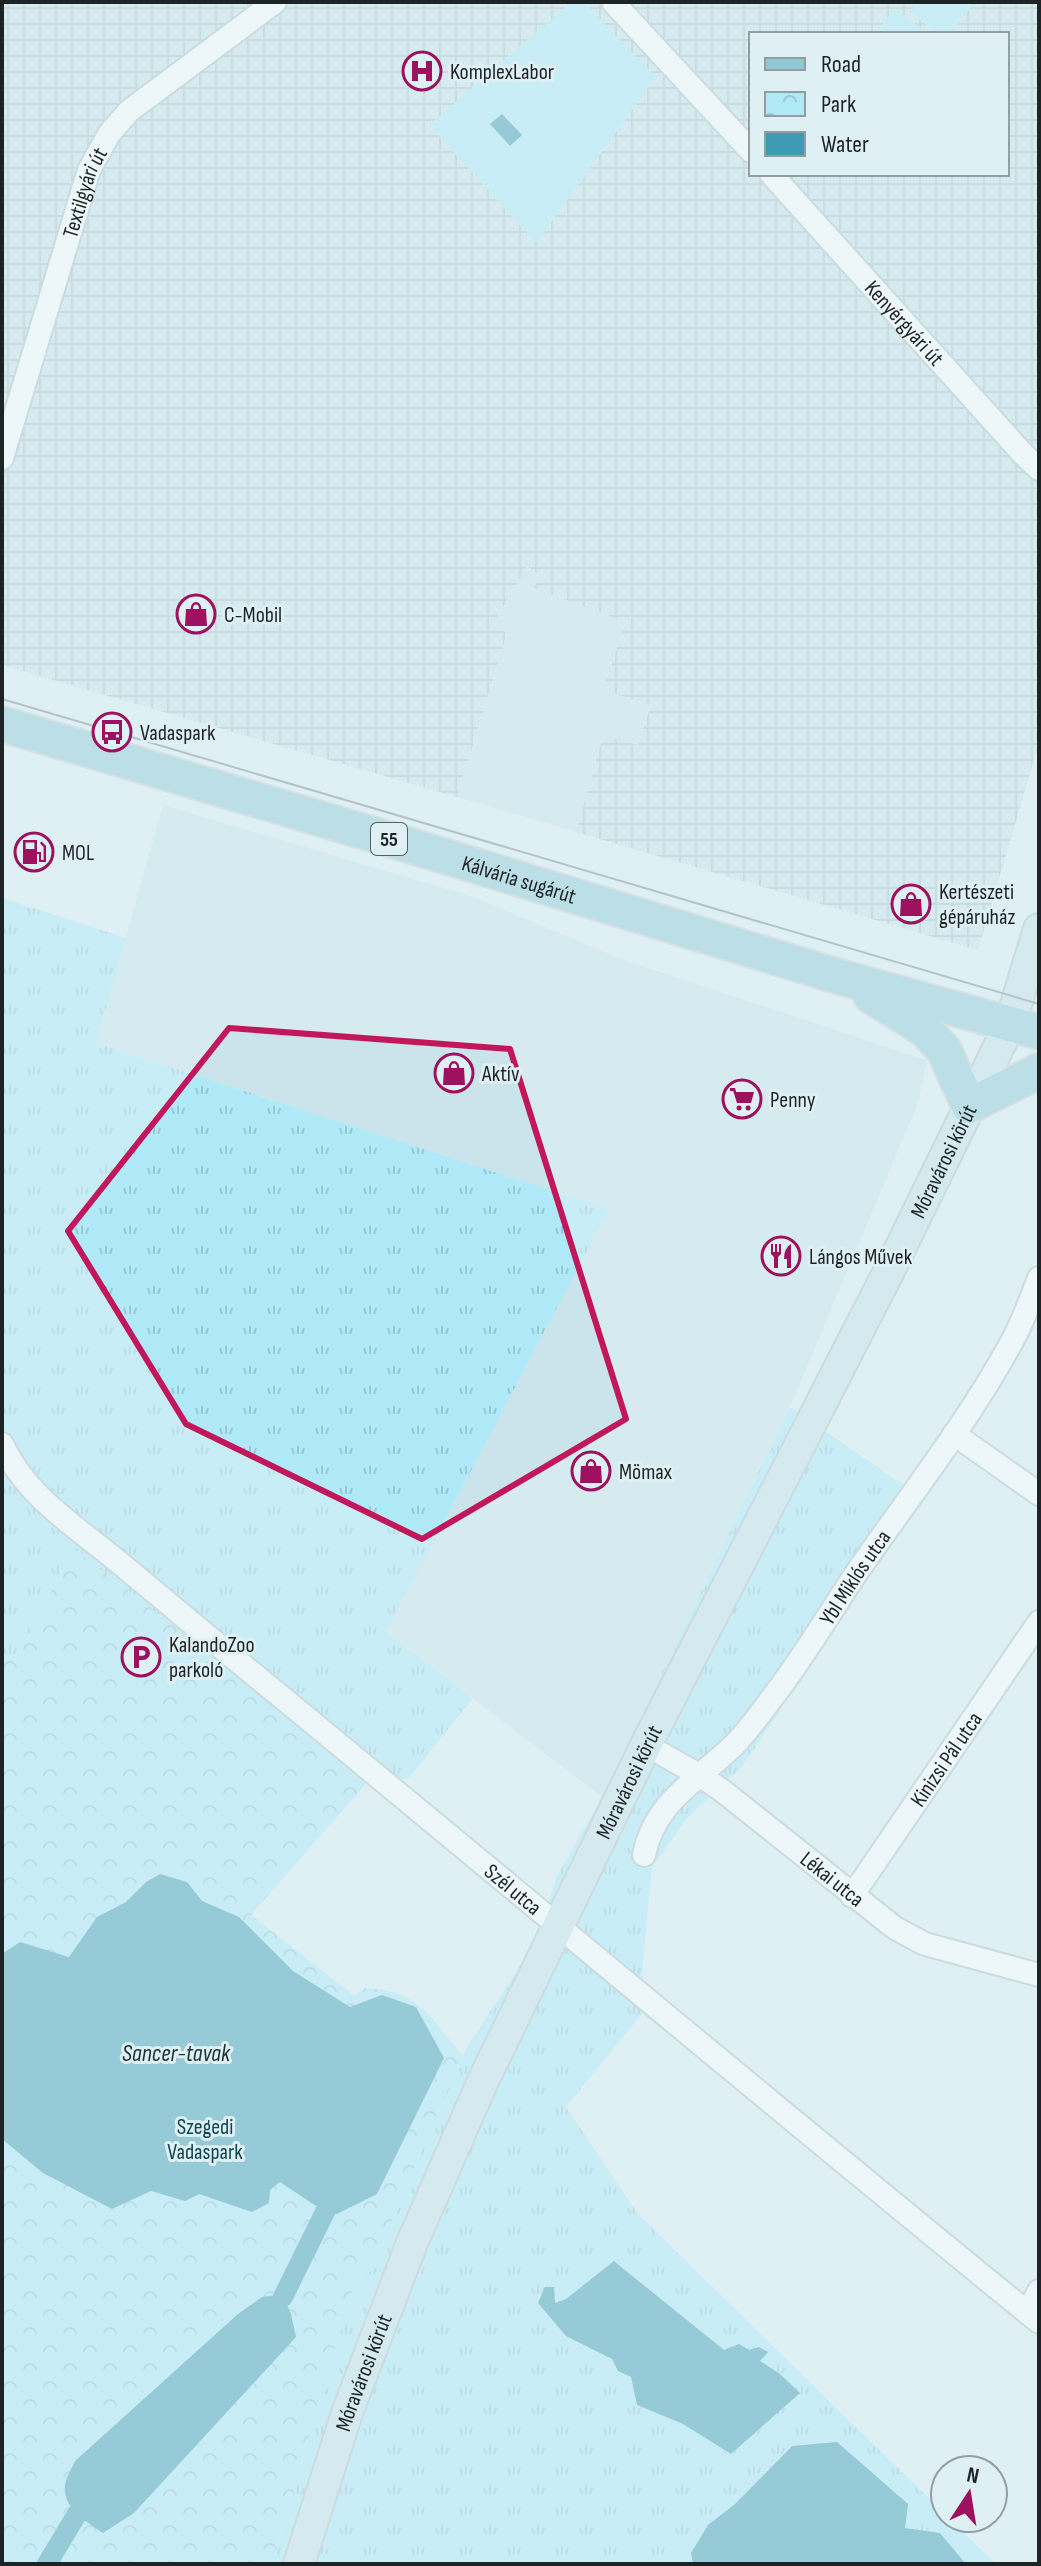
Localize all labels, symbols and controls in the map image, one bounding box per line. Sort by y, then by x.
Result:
legend [749,32,1009,176]
hospital icon: KomplexLabor [401,50,443,92]
text: Road [821,50,861,79]
place label: KomplexLabor [450,59,554,86]
text: Park [821,90,856,119]
text: Water [821,130,869,159]
street label: Textilgyári út [57,143,114,241]
street label: Kenyérgyári út [858,275,949,372]
shop icon: C-Mobil [175,593,217,635]
place label: C-Mobil [224,602,282,629]
bus stop icon: Vadaspark [91,711,133,753]
place label: Vadaspark [140,720,216,747]
road number: 55 [371,823,407,855]
fuel station icon: MOL [13,831,55,873]
place label: MOL [62,840,94,867]
street label: Kálvária sugárút [459,850,579,911]
place label: Kertészeti gépáruház [939,879,1015,931]
shop icon: Kertészeti gépáruház [890,883,932,925]
shop icon: Aktív [433,1052,475,1094]
place label: Aktív [481,1061,520,1088]
supermarket icon: Penny [721,1078,763,1120]
place label: Penny [770,1087,816,1114]
street label: Móravárosi körút [905,1100,984,1223]
restaurant icon: Lángos Művek [760,1235,802,1277]
place label: Lángos Művek [809,1244,913,1271]
shop icon: Mömax [570,1450,612,1492]
place label: Mömax [619,1459,673,1486]
street label: Ybl Miklós utca [814,1525,897,1630]
place label: KalandoZoo parkoló [169,1632,255,1684]
parking icon: KalandoZoo parkoló [120,1636,162,1678]
street label: Kinizsi Pál utca [905,1707,989,1812]
street label: Móravárosi körút [591,1721,669,1844]
street label: Lékai utca [794,1846,869,1913]
street label: Szél utca [478,1858,547,1921]
water label: Sancer-tavak [122,2039,231,2068]
park label: Szegedi Vadaspark [167,2114,243,2166]
street label: Móravárosi körút [330,2310,399,2435]
north arrow [929,2454,1009,2534]
text: N [964,2461,981,2490]

